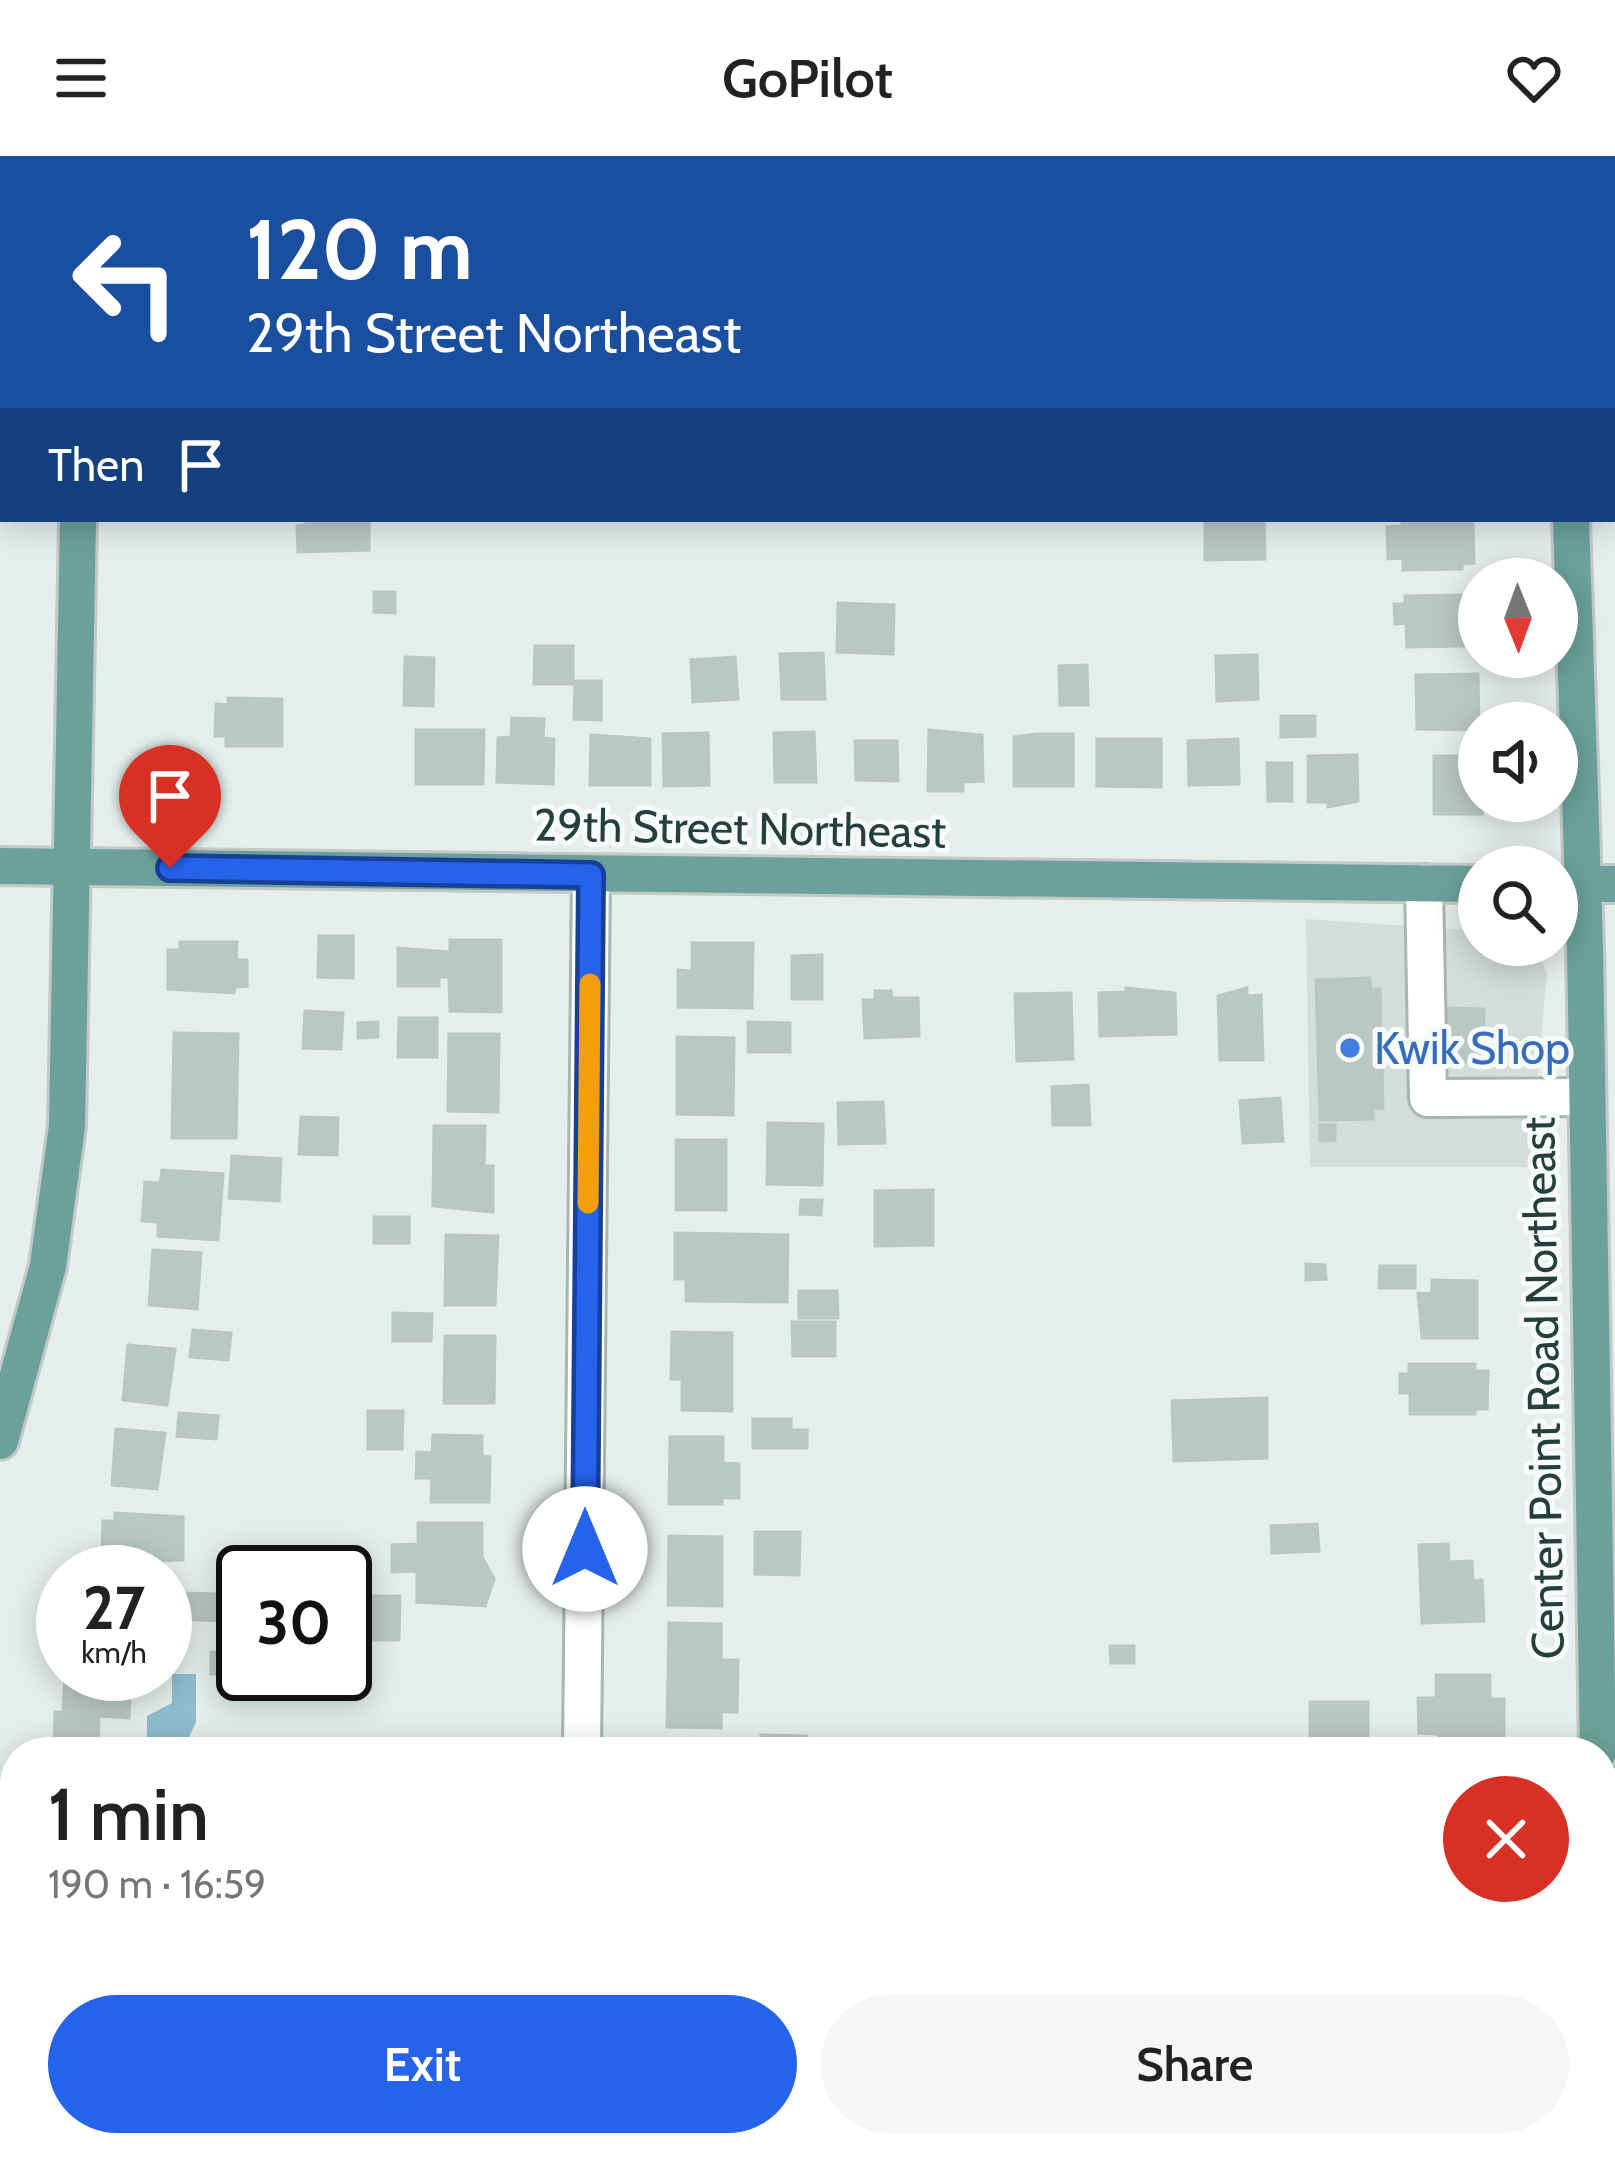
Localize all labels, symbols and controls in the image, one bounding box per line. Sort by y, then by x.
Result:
icon: menu [48,45,114,111]
text: GoPilot [722,45,893,111]
icon: heart [1501,45,1567,111]
text: 120 m [246,198,473,300]
icon: left [48,204,204,360]
text: 29th Street Northeast [246,300,741,366]
icon: arrive [168,432,234,498]
text: Then [48,438,144,492]
north arrow [1458,558,1578,678]
map controls [1458,558,1578,966]
button: sound [1458,702,1578,822]
pin [119,745,221,868]
icon: arrive [137,763,203,829]
street label: 29th Street Northeast [533,797,947,859]
button: search [1458,846,1578,966]
place label: Kwik Shop [1374,1021,1570,1075]
marker: Kwik Shop [1337,1035,1363,1061]
street label: Center Point Road Northeast [1511,1116,1575,1660]
position arrow [522,1486,648,1612]
speed limit sign: 30 [216,1545,372,1701]
text: 27 [83,1571,145,1644]
text: km/h [81,1634,147,1671]
text: 1 min [48,1771,209,1858]
button: close [1443,1776,1569,1902]
text: 190 m · 16:59 [48,1860,266,1908]
button: Exit [48,1995,797,2133]
button: Share [821,1995,1569,2133]

